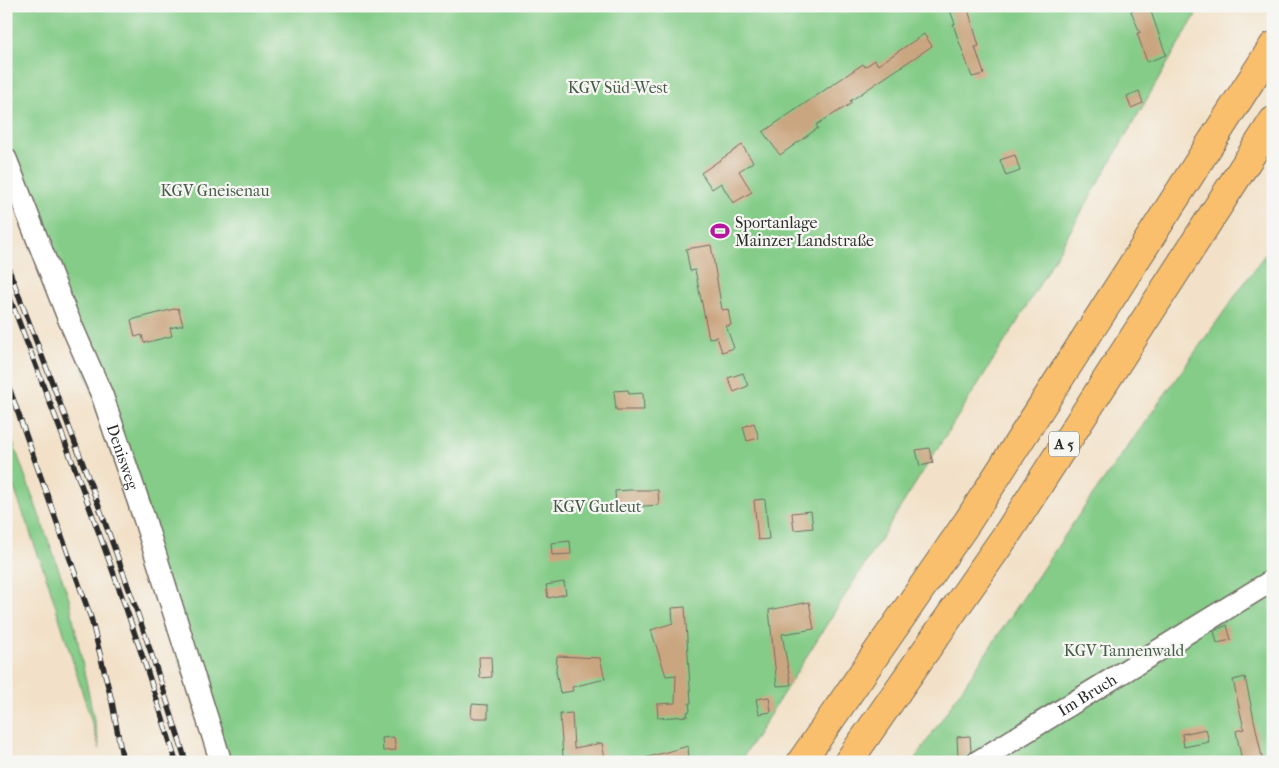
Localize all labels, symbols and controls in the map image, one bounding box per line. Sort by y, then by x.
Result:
park label: KGV Süd-West [568,78,669,97]
park label: KGV Gneisenau [161,181,269,200]
place label: Sportanlage Mainzer Landstraße [735,213,874,250]
sports icon: Sportanlage Mainzer Landstraße [709,220,731,242]
street label: Denisweg [103,422,143,493]
road number: A 5 [1049,432,1079,456]
park label: KGV Gutleut [552,497,642,516]
park label: KGV Tannenwald [1064,641,1185,660]
street label: Im Bruch [1054,670,1120,720]

